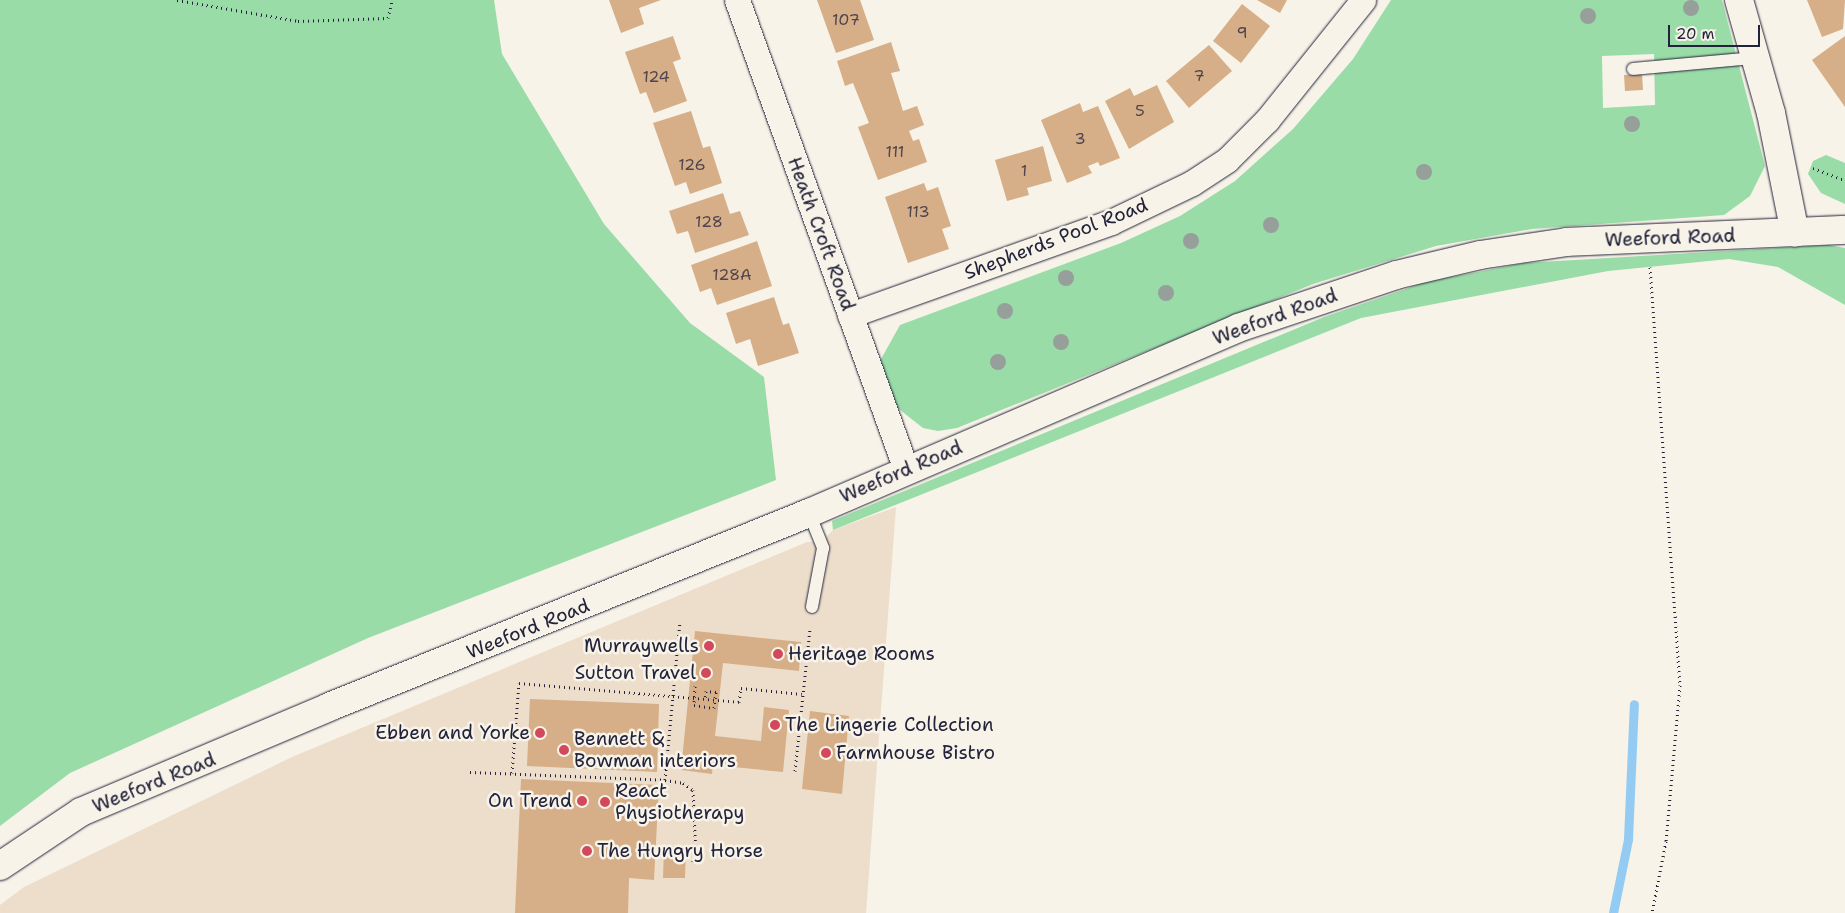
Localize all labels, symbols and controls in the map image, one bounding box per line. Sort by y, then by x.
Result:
house number: 107 [832,10,860,30]
scale bar [1670,15,1762,47]
house number: 9 [1236,23,1248,43]
text: 20 m [1676,24,1715,44]
house number: 7 [1193,66,1205,86]
house number: 124 [642,67,670,87]
house number: 5 [1135,101,1145,121]
house number: 3 [1074,129,1086,149]
house number: 111 [886,142,904,162]
street label: Heath Croft Road [783,154,859,314]
house number: 126 [678,155,706,175]
house number: 1 [1021,161,1027,181]
street label: Shepherds Pool Road [961,193,1151,285]
house number: 113 [906,202,930,222]
house number: 128 [695,212,723,232]
street label: Weeford Road [1604,224,1736,252]
house number: 128A [712,265,752,285]
street label: Weeford Road [1210,284,1340,350]
street label: Weeford Road [836,436,966,508]
street label: Weeford Road [463,594,593,664]
place label: Murraywells [584,635,699,657]
marker: Murraywells [703,640,715,652]
place label: Heritage Rooms [788,643,935,665]
marker: Heritage Rooms [772,648,784,660]
place label: Sutton Travel [575,662,696,684]
marker: Sutton Travel [700,667,712,679]
place label: The Lingerie Collection [785,714,994,736]
marker: The Lingerie Collection [769,719,781,731]
place label: Ebben and Yorke [375,722,530,744]
marker: Ebben and Yorke [534,727,546,739]
place label: Bennett & Bowman interiors [574,728,736,772]
place label: Farmhouse Bistro [836,742,995,764]
marker: Bennett & Bowman interiors [558,744,570,756]
marker: Farmhouse Bistro [820,747,832,759]
street label: Weeford Road [89,748,219,818]
place label: React Physiotherapy [615,780,744,824]
place label: On Trend [488,790,572,812]
marker: On Trend [576,795,588,807]
marker: React Physiotherapy [599,796,611,808]
place label: The Hungry Horse [597,840,763,862]
marker: The Hungry Horse [581,845,593,857]

